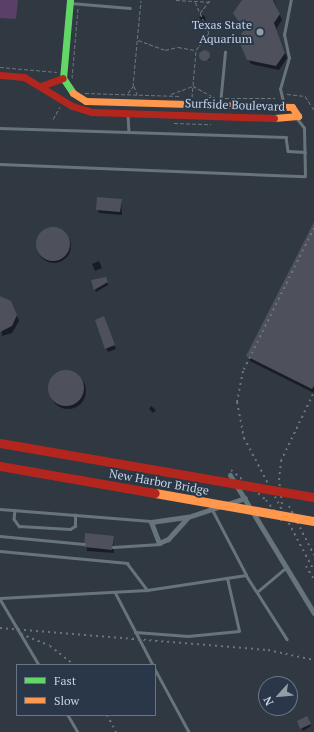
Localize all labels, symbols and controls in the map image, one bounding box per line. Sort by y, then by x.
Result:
place label: Texas State Aquarium [192,18,252,46]
marker: Texas State Aquarium [255,27,265,37]
street label: Surfside Boulevard [185,96,285,114]
street label: New Harbor Bridge [108,466,210,498]
legend [16,664,156,716]
text: Fast [54,673,76,688]
north arrow [258,676,298,716]
text: Slow [54,693,79,708]
text: N [260,694,276,708]

